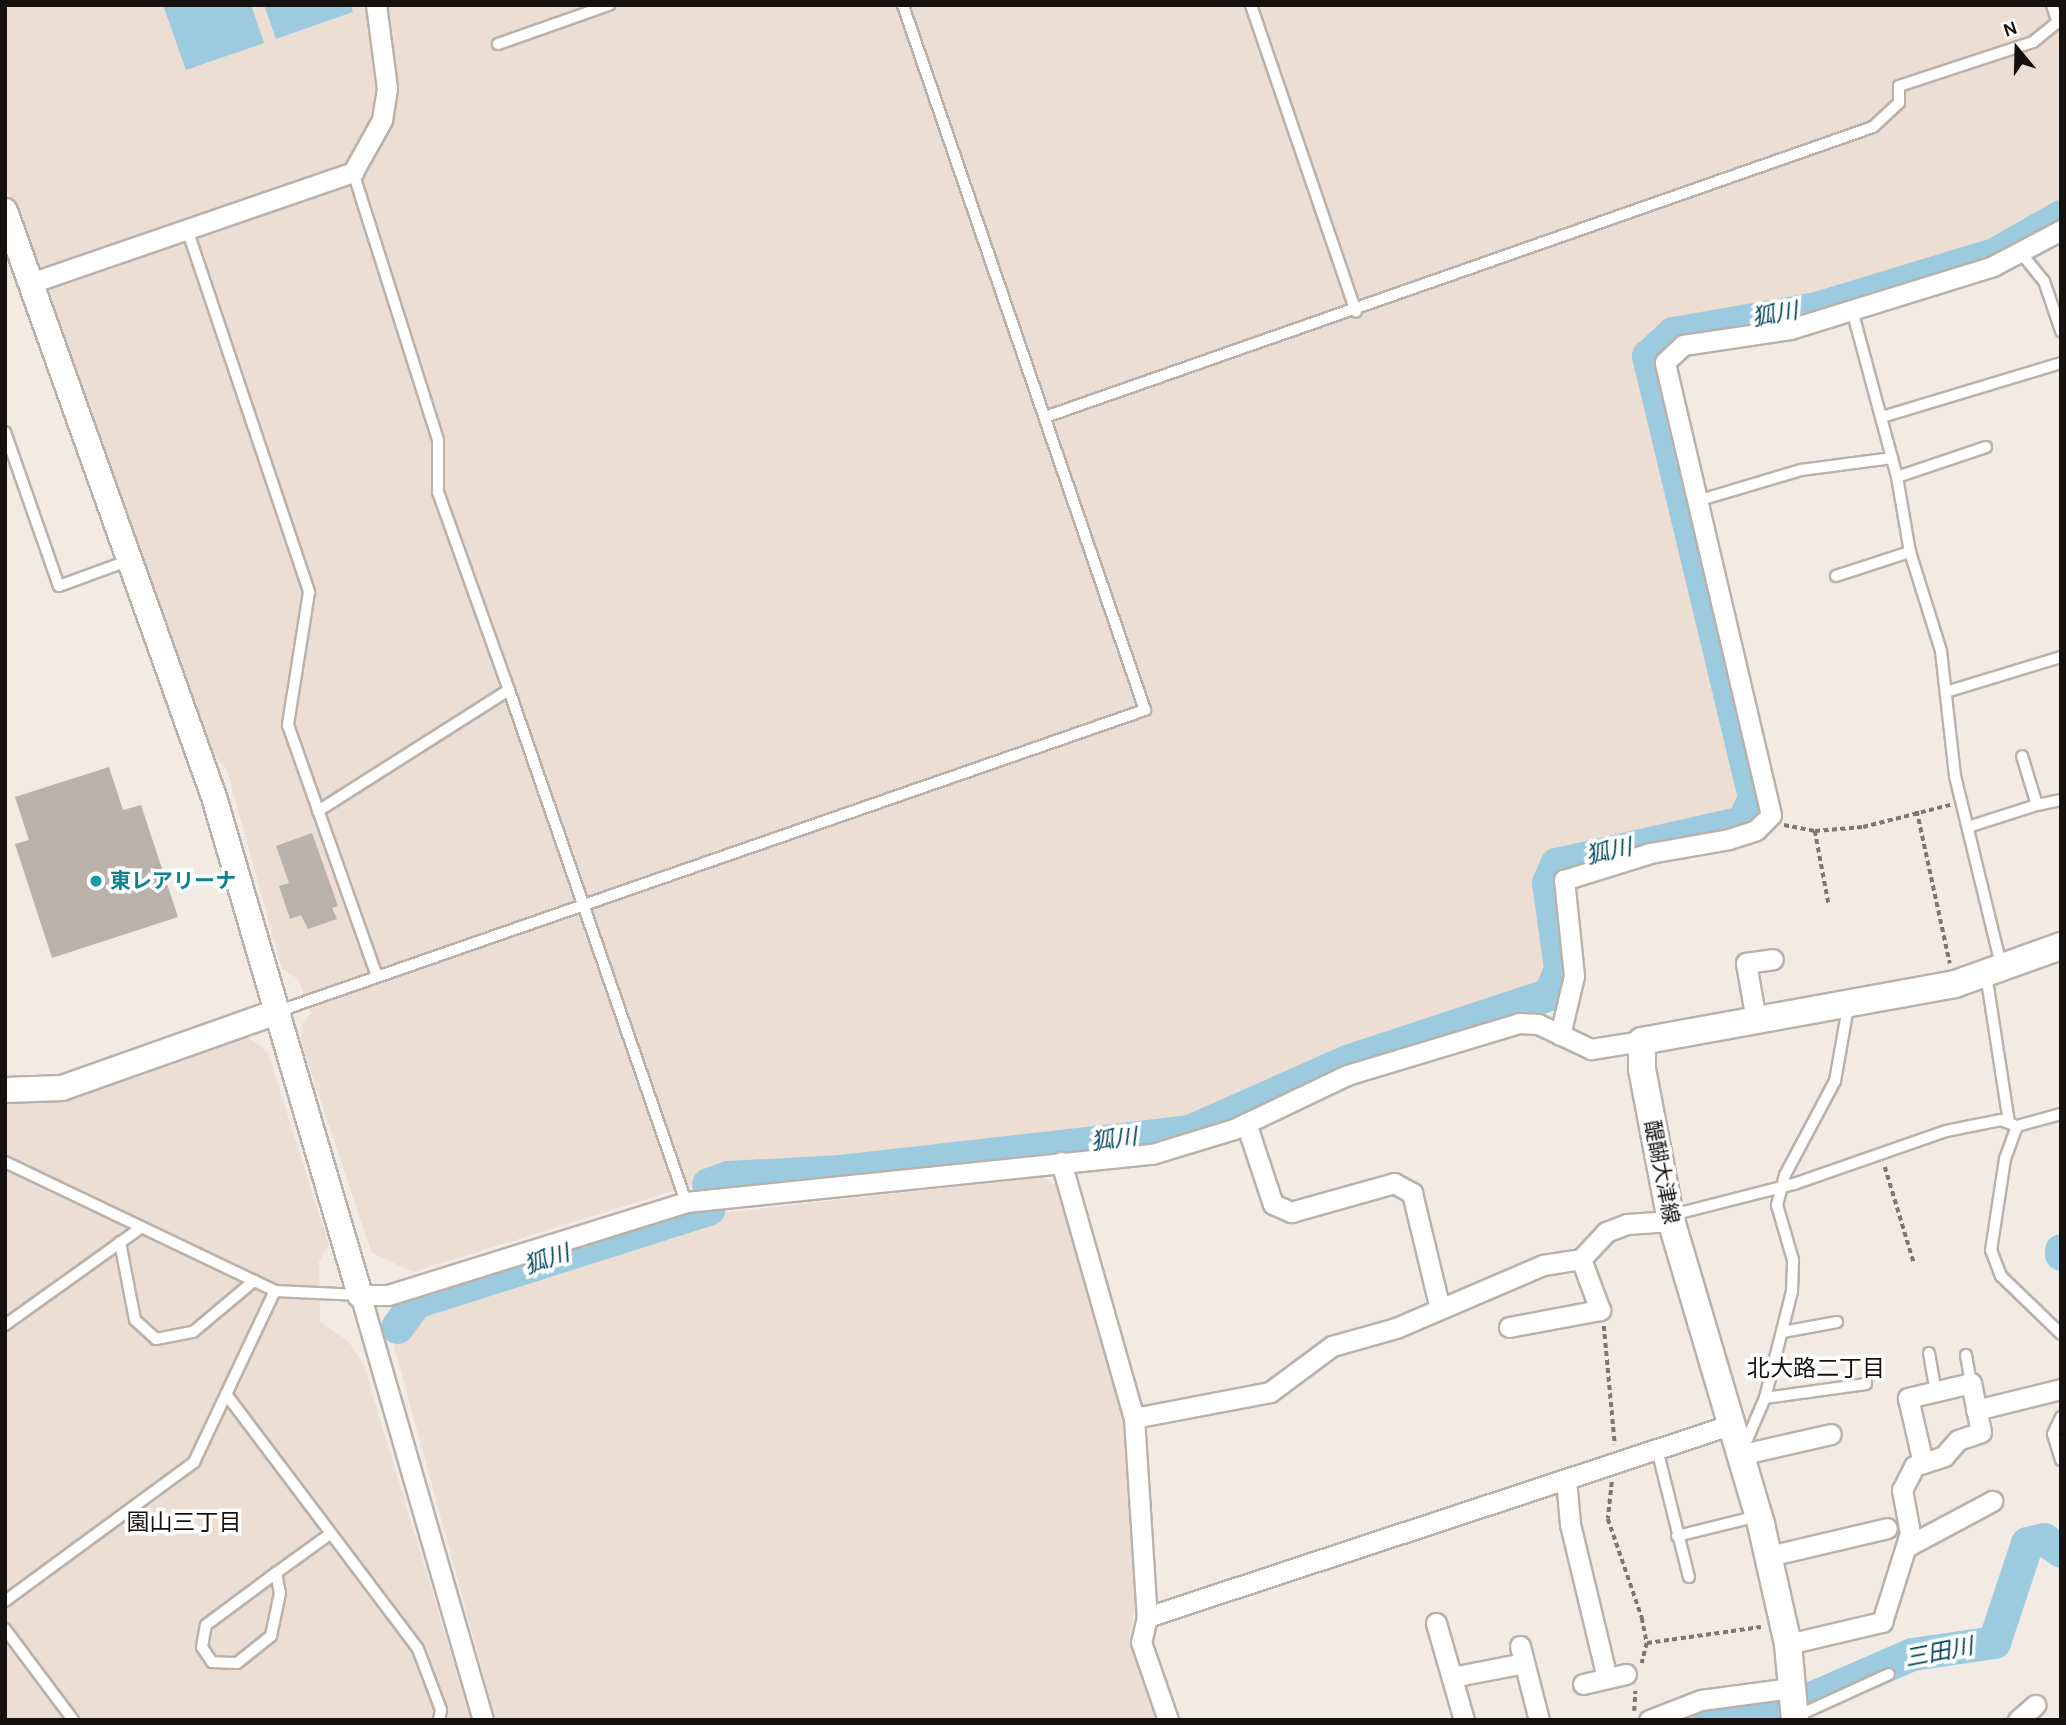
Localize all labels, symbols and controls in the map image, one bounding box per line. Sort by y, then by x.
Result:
north arrow [1982,14,2052,84]
text: N [2000,17,2020,42]
water label: 狐川 [1750,297,1800,333]
water label: 狐川 [1584,834,1634,870]
place label: 東レアリーナ [110,868,236,894]
marker: 東レアリーナ [88,873,104,889]
street label: 醍醐大津線 [1640,1118,1684,1226]
water label: 狐川 [1089,1123,1139,1157]
water label: 狐川 [521,1240,573,1280]
district label: 北大路二丁目 [1747,1355,1885,1383]
district label: 園山三丁目 [127,1509,241,1537]
water label: 三田川 [1903,1633,1975,1673]

